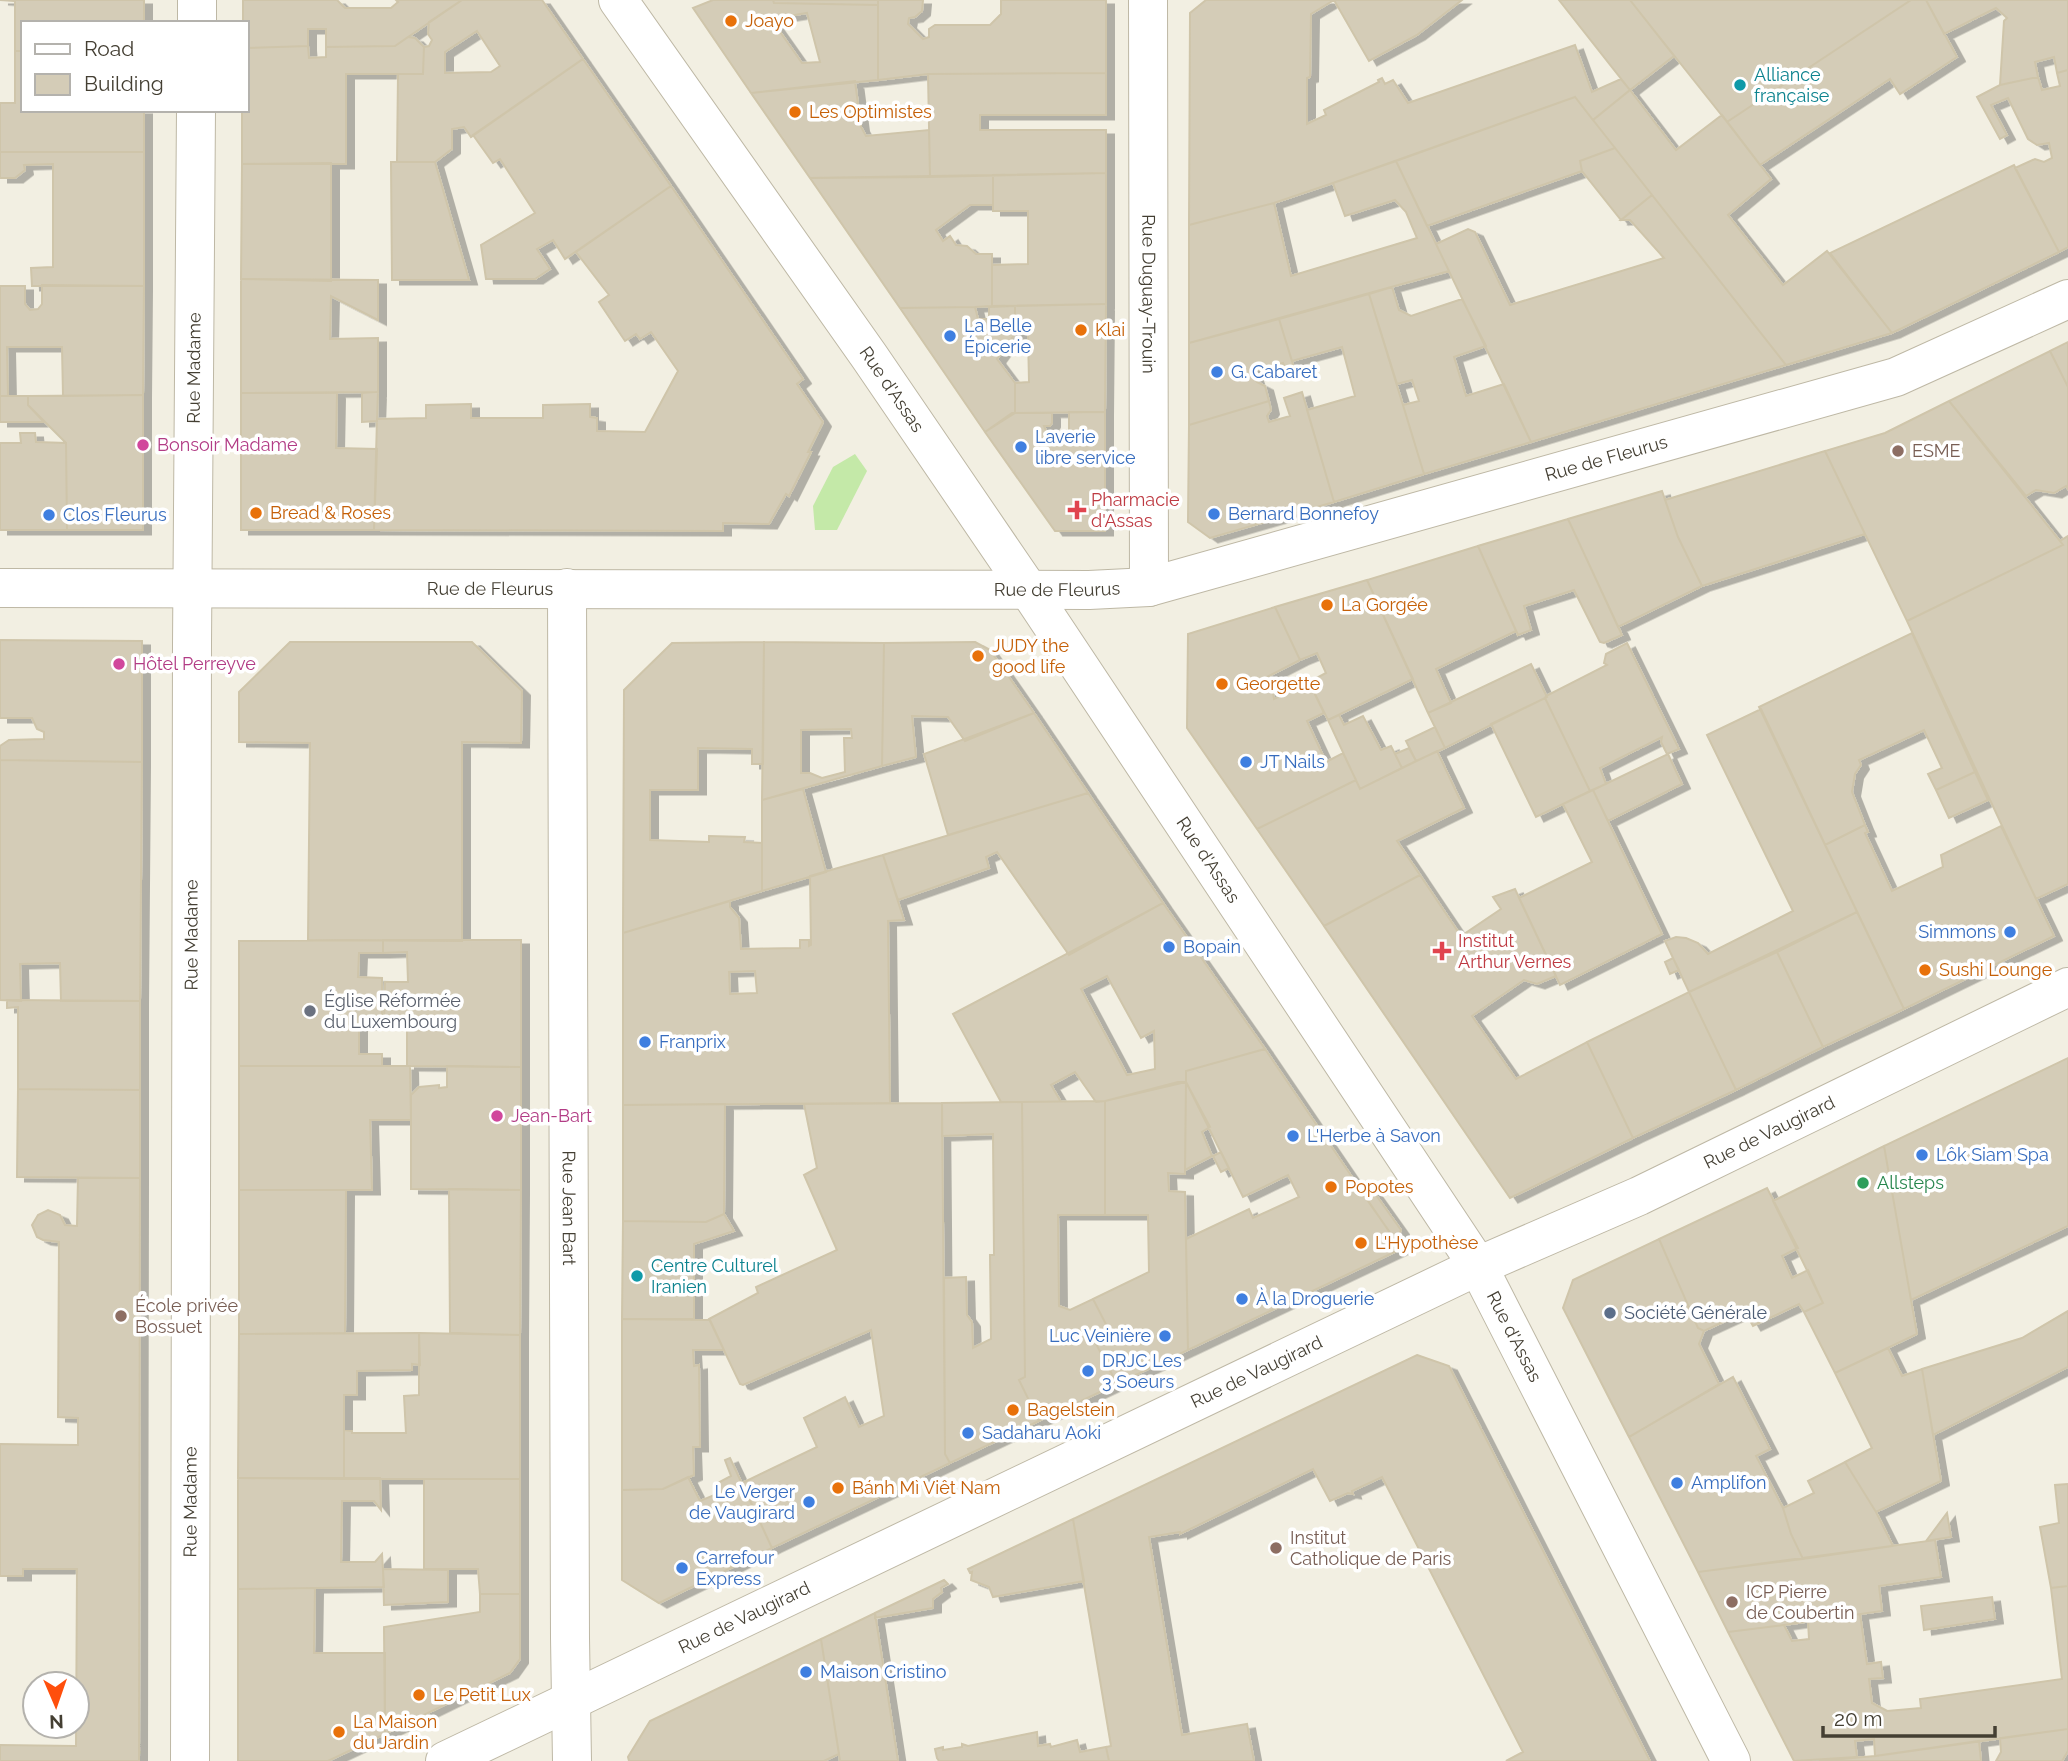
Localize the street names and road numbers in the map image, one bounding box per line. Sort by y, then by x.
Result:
street label: Rue Duguay-Trouin [1138,214,1160,374]
street label: Rue Madame [183,312,204,424]
street label: Rue d'Assas [856,342,929,436]
street label: Rue de Fleurus [1542,431,1670,485]
street label: Rue de Fleurus [994,577,1121,600]
street label: Rue de Fleurus [427,578,554,599]
street label: Rue d'Assas [1172,813,1245,907]
street label: Rue Madame [180,879,202,991]
street label: Rue de Vaugirard [1700,1091,1838,1173]
street label: Rue Jean Bart [559,1150,580,1266]
street label: Rue d'Assas [1483,1288,1547,1386]
street label: Rue de Vaugirard [1187,1331,1326,1412]
street label: Rue Madame [179,1446,201,1558]
street label: Rue de Vaugirard [675,1577,813,1658]

